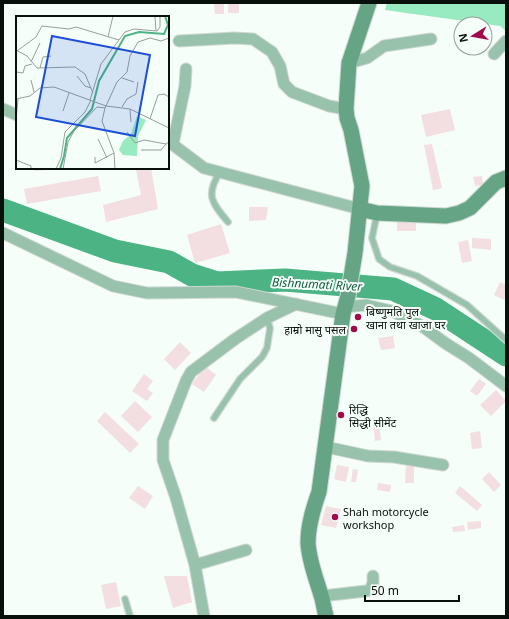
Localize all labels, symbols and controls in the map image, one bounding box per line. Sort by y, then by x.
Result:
inset map [16,16,169,169]
north arrow [453,16,493,56]
text: N [454,32,471,44]
water label: Bishnumati River [272,273,364,295]
place label: बिष्णुमति पुल खाना तथा खाजा घर [366,304,446,332]
marker: बिष्णुमति पुल खाना तथा खाजा घर [353,312,363,322]
place label: हाम्रो मासु पसल [284,322,347,337]
marker: हाम्रो मासु पसल [349,324,359,334]
place label: रिद्धि सिद्धी सीमेंट [349,402,397,430]
marker: रिद्धि सिद्धी सीमेंट [336,410,346,420]
place label: Shah motorcycle workshop [343,504,429,532]
marker: Shah motorcycle workshop [330,512,340,522]
scale bar [365,577,459,603]
text: 50 m [371,582,399,599]

